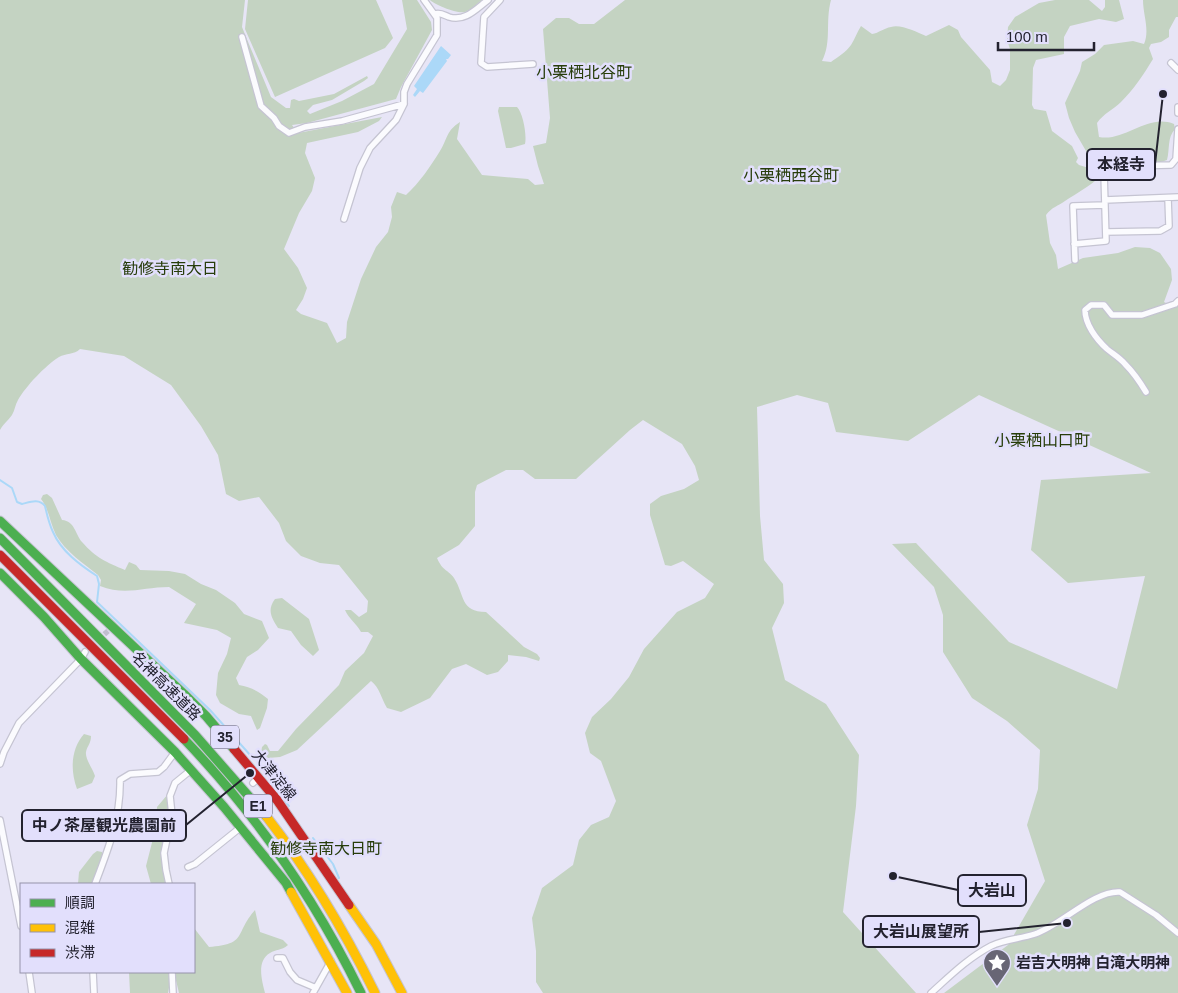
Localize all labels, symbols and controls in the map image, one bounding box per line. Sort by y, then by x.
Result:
scale bar [998,20,1094,52]
text: 100 m [1006,28,1048,45]
district label: 小栗栖北谷町 [536,64,632,81]
callout: 本経寺 [1087,149,1155,180]
text: 本経寺 [1097,156,1145,173]
district label: 小栗栖西谷町 [743,167,839,184]
district label: 勧修寺南大日 [122,260,218,277]
district label: 小栗栖山口町 [994,432,1090,449]
street label: 名神高速道路 [129,648,204,723]
road number: 35 [211,726,239,749]
street label: 大津淀線 [249,746,300,803]
road number: E1 [244,794,272,818]
callout: 中ノ茶屋観光農園前 [22,810,186,841]
text: 中ノ茶屋観光農園前 [32,817,176,834]
district label: 勧修寺南大日町 [270,840,382,857]
callout: 大岩山 [958,875,1026,906]
text: 大岩山 [968,882,1016,899]
legend [20,883,195,973]
text: 順調 [65,894,95,911]
callout: 大岩山展望所 [863,916,979,947]
text: 混雑 [65,919,95,936]
text: 大岩山展望所 [873,923,969,940]
text: 渋滞 [65,944,95,961]
place icon: 岩吉大明神 白滝大明神 [982,948,1012,987]
place label: 岩吉大明神 白滝大明神 [1016,954,1170,971]

